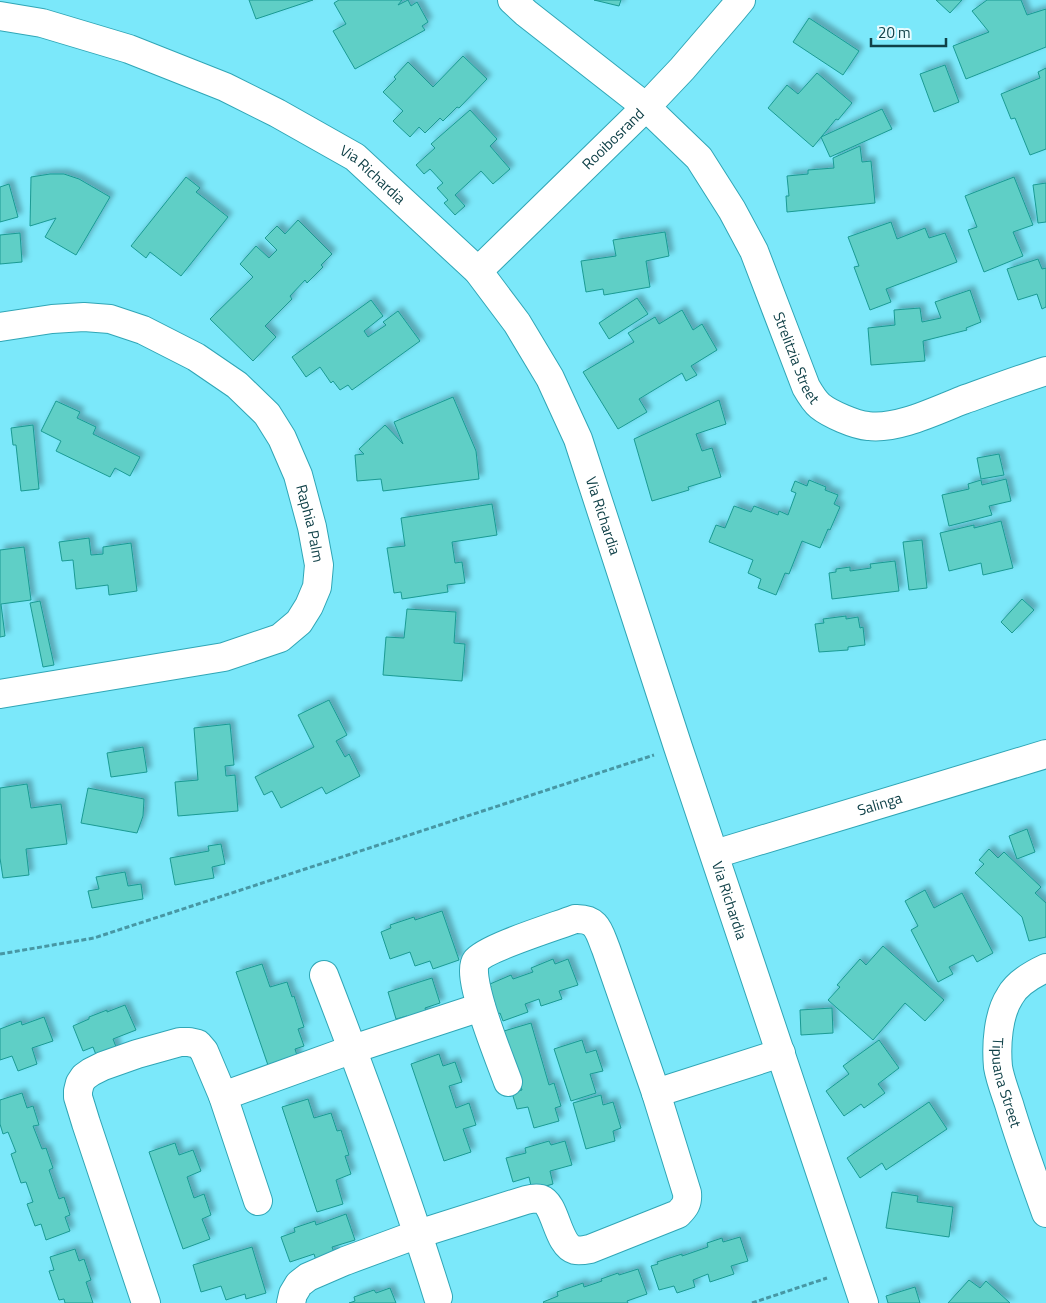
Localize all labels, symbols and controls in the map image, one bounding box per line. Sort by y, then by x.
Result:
scale bar [871,15,946,47]
text: 20 m [878,21,911,44]
street label: Rooibosrand [576,103,649,175]
street label: Via Richardia [336,139,411,210]
street label: Strelitzia Street [767,308,826,409]
street label: Via Richardia [580,473,627,558]
street label: Raphia Palm [290,482,330,564]
street label: Salinga [854,786,905,821]
street label: Via Richardia [706,858,754,943]
street label: Tipuana Street [986,1037,1028,1131]

